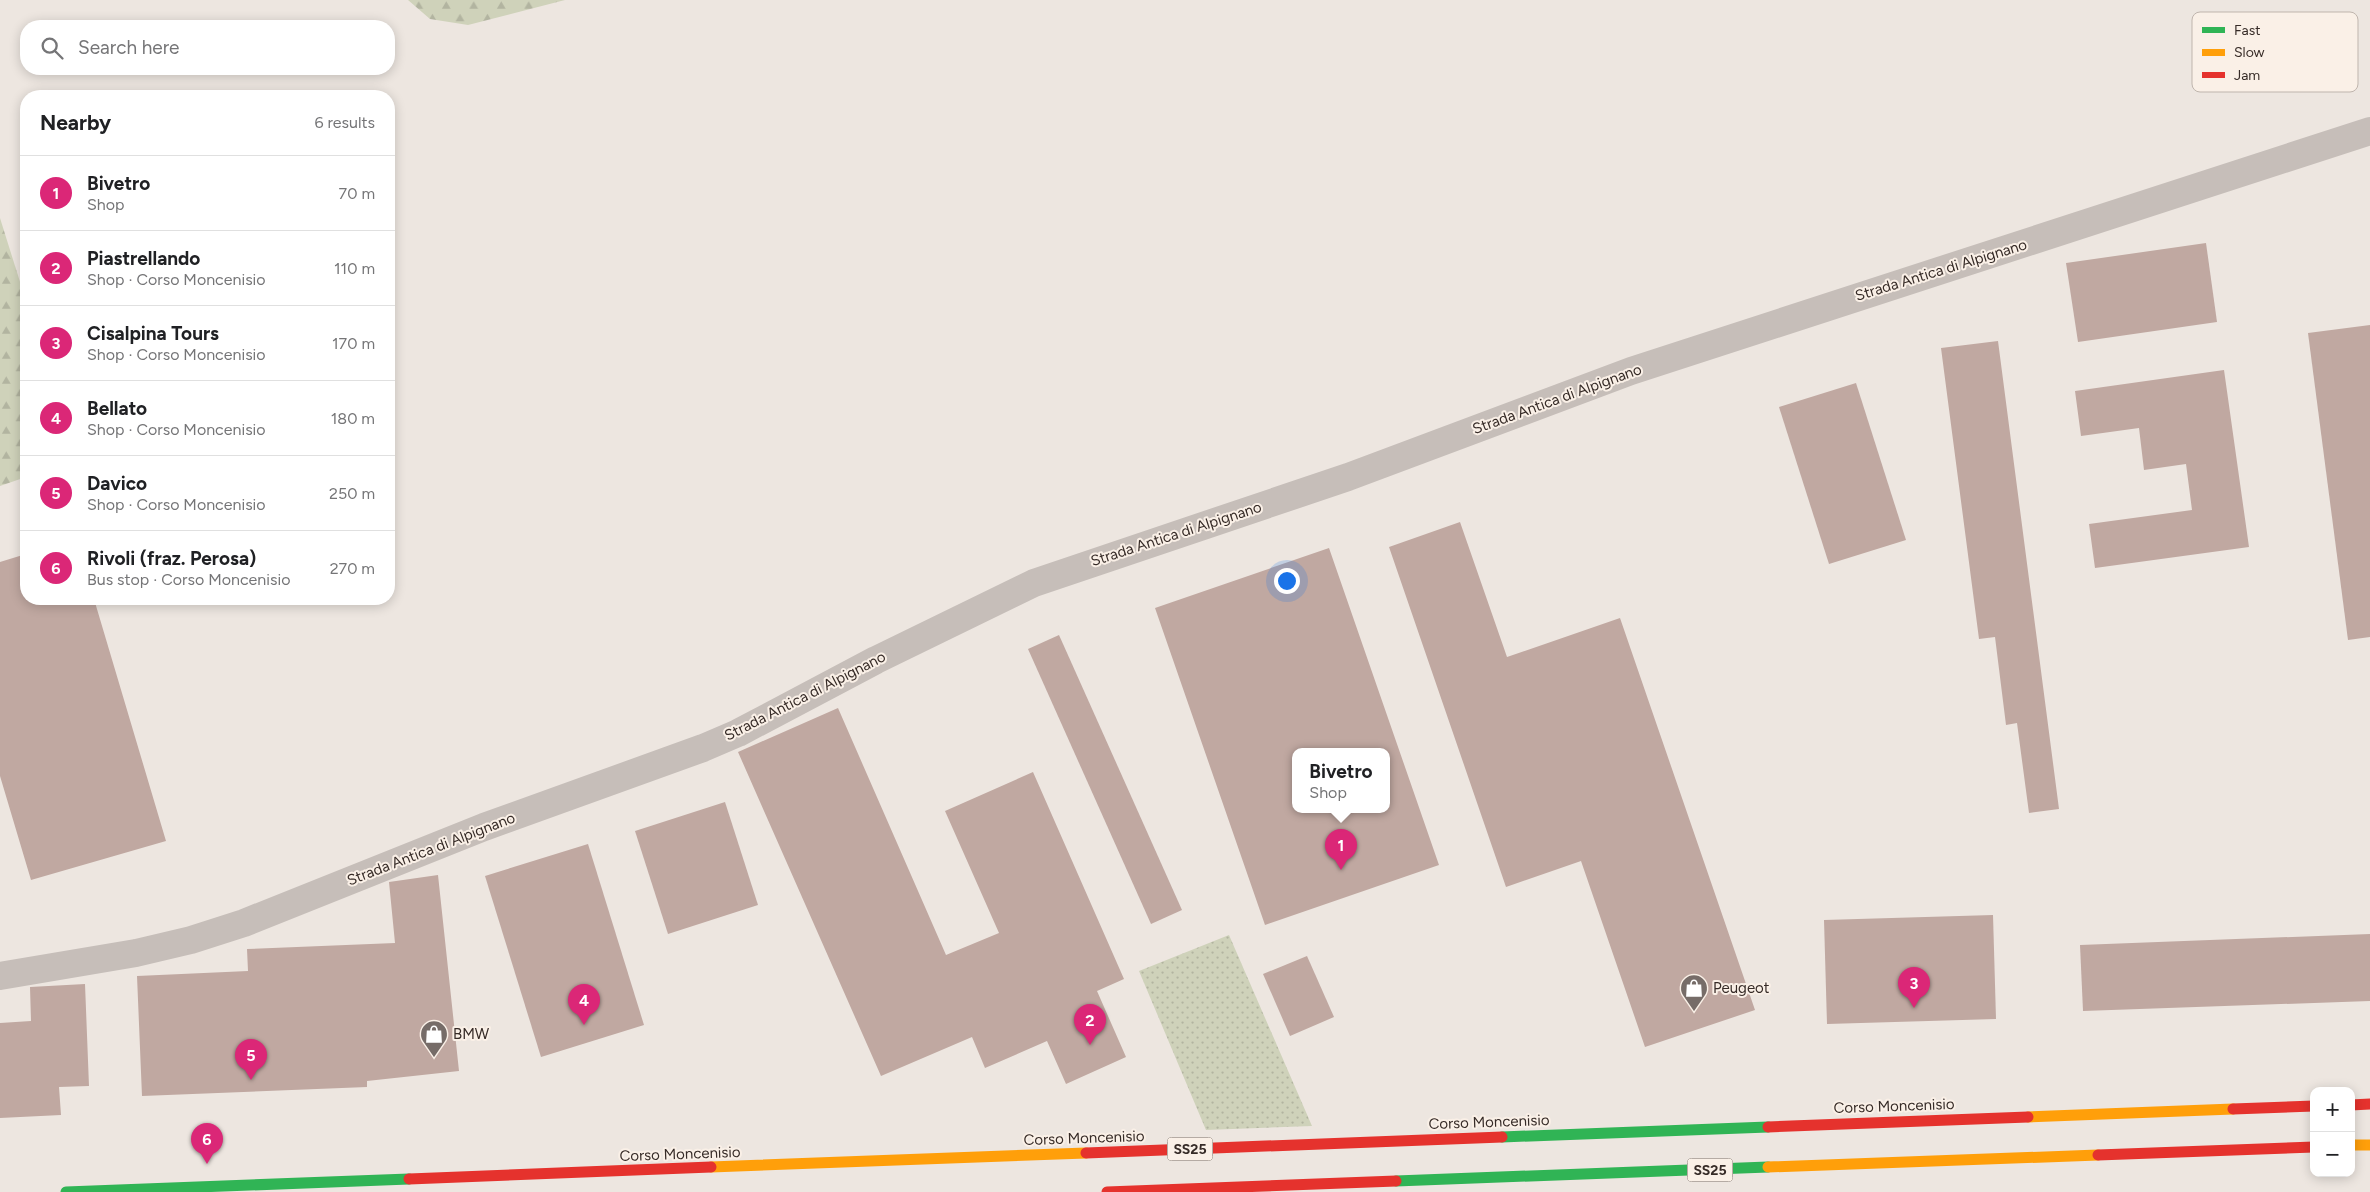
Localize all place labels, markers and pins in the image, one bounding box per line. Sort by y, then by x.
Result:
pin: 1 [1325,829,1357,870]
pin: 3 [1898,967,1930,1008]
shop icon: Peugeot [1679,973,1709,1012]
place label: Peugeot [1713,979,1770,997]
pin: 4 [568,984,600,1025]
pin: 2 [1074,1004,1106,1045]
shop icon: BMW [419,1019,449,1058]
place label: BMW [453,1025,490,1043]
pin: 5 [235,1039,267,1080]
pin: 6 [191,1123,223,1164]

